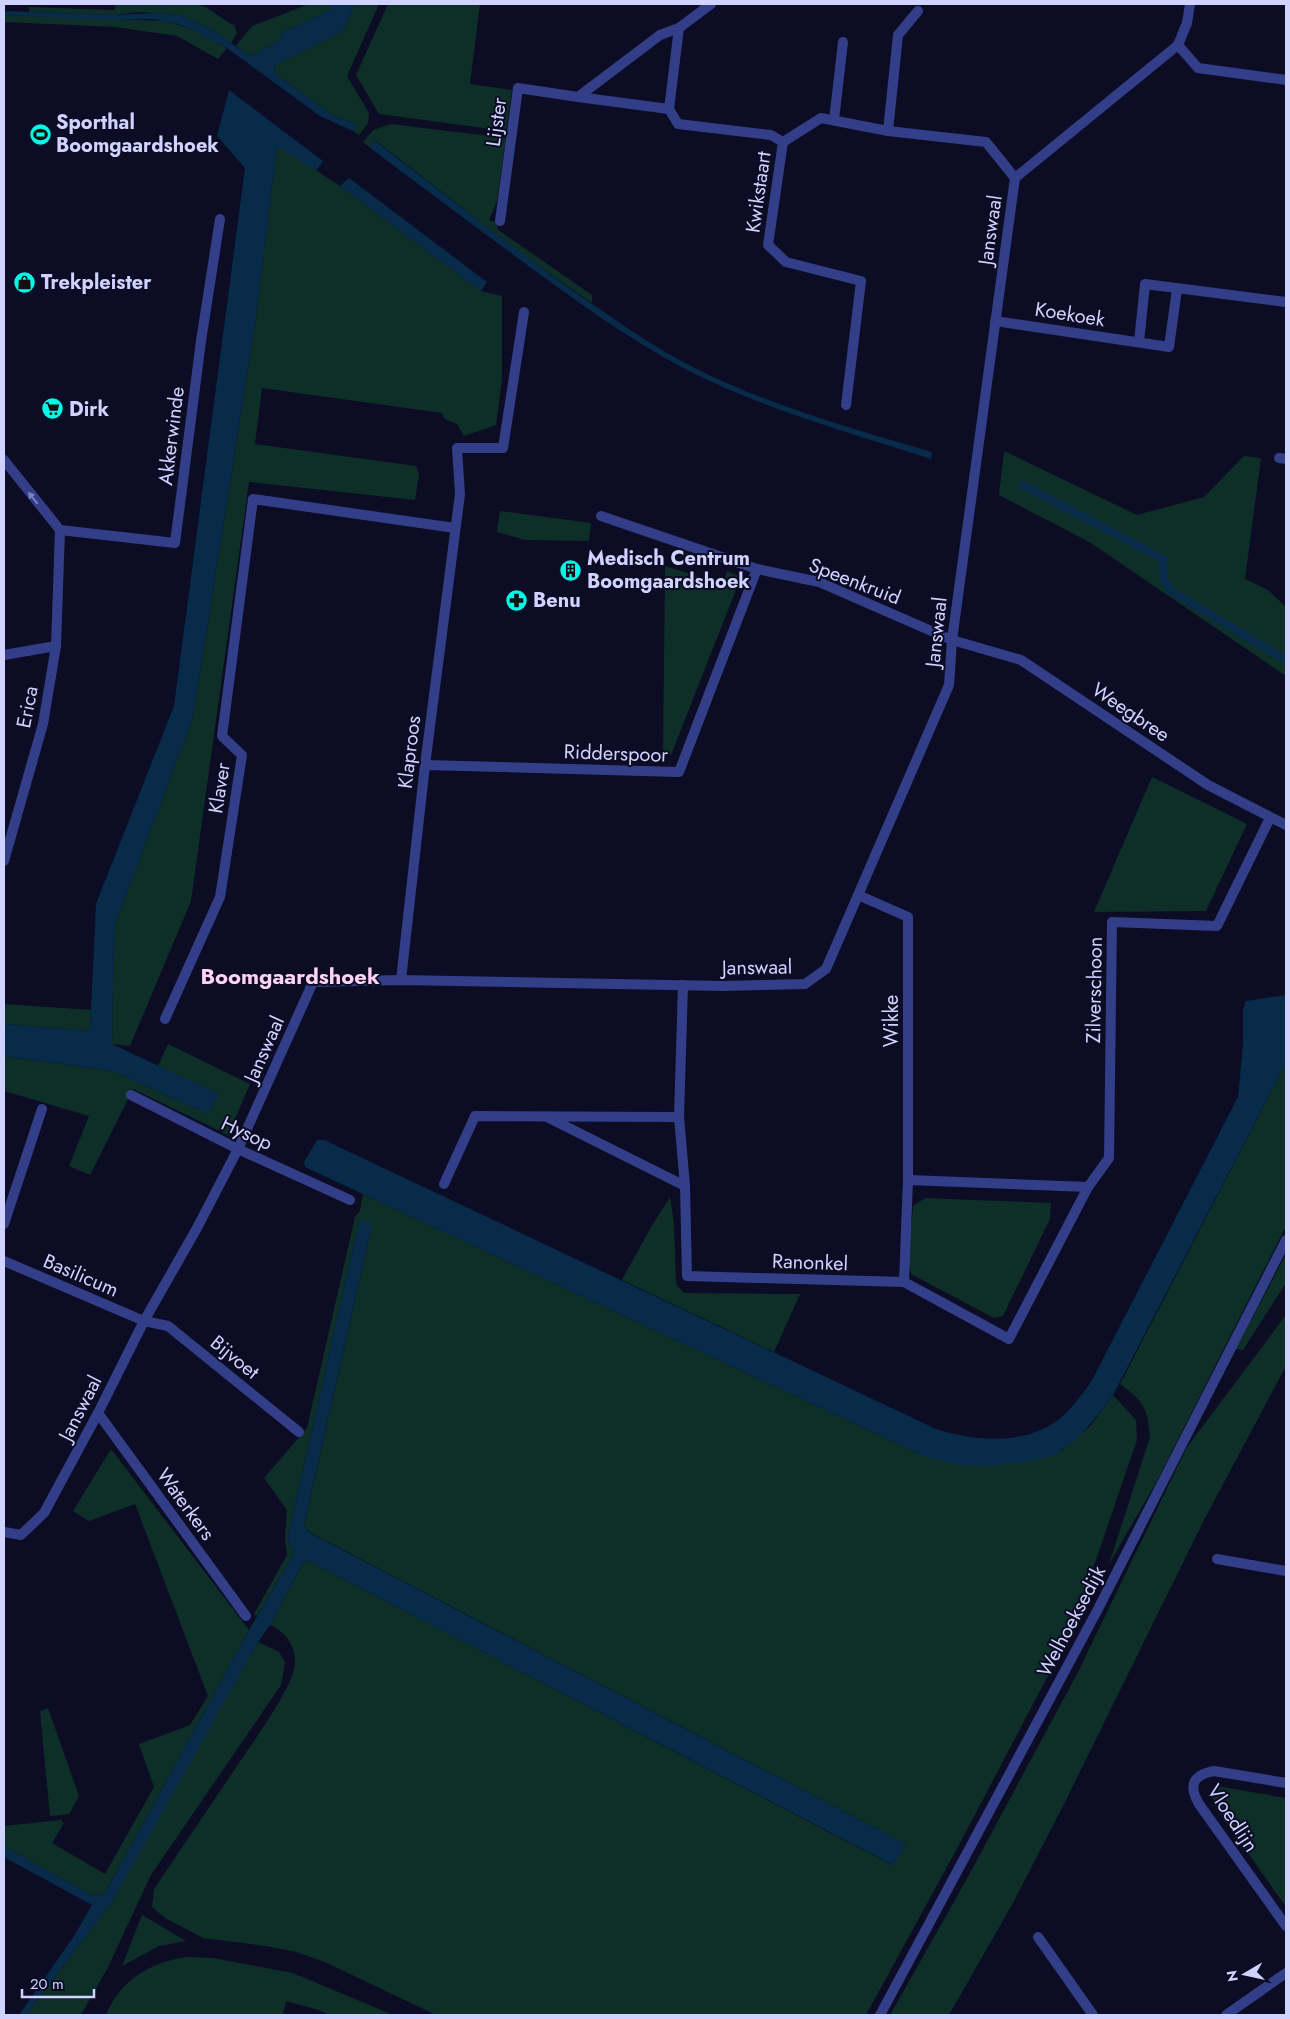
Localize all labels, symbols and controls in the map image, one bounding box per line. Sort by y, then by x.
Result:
street label: Lijster [479,96,514,148]
place label: Sporthal Boomgaardshoek [56,108,219,160]
sports icon: Sporthal Boomgaardshoek [28,122,52,146]
street label: Kwikstaart [738,149,779,235]
street label: Janswaal [971,193,1010,270]
place label: Trekpleister [41,268,152,297]
shop icon: Trekpleister [13,270,37,294]
street label: Koekoek [1033,295,1107,334]
street label: Akkerwinde [151,385,192,487]
place label: Dirk [69,395,109,424]
supermarket icon: Dirk [41,397,65,421]
one-way arrow [28,491,39,504]
place label: Medisch Centrum Boomgaardshoek [587,544,750,596]
street label: Speenkruid [805,551,905,612]
building icon: Medisch Centrum Boomgaardshoek [559,558,583,582]
place label: Benu [533,586,581,615]
pharmacy icon: Benu [505,588,529,612]
street label: Janswaal [918,596,955,672]
street label: Weegbree [1086,676,1176,749]
street label: Erica [9,684,46,731]
street label: Klaproos [391,714,428,790]
street label: Ridderspoor [563,737,669,770]
street label: Klaver [201,760,238,816]
street label: Zilverschoon [1079,936,1110,1044]
street label: Janswaal [719,952,792,983]
district label: Boomgaardshoek [200,960,380,992]
street label: Wikke [877,995,906,1047]
street label: Janswaal [236,1011,292,1090]
street label: Hysop [216,1109,277,1158]
street label: Basilicum [39,1247,123,1304]
street label: Ranonkel [771,1247,849,1278]
street label: Bijvoet [204,1329,266,1386]
street label: Janswaal [50,1370,109,1449]
street label: Waterkers [149,1462,222,1546]
street label: Welhoeksedijk [1030,1560,1113,1682]
street label: Vloedlijn [1200,1779,1265,1858]
north arrow [1220,1949,1270,1999]
scale bar [22,1966,95,1998]
text: N [1221,1969,1243,1983]
text: 20 m [30,1973,64,1995]

